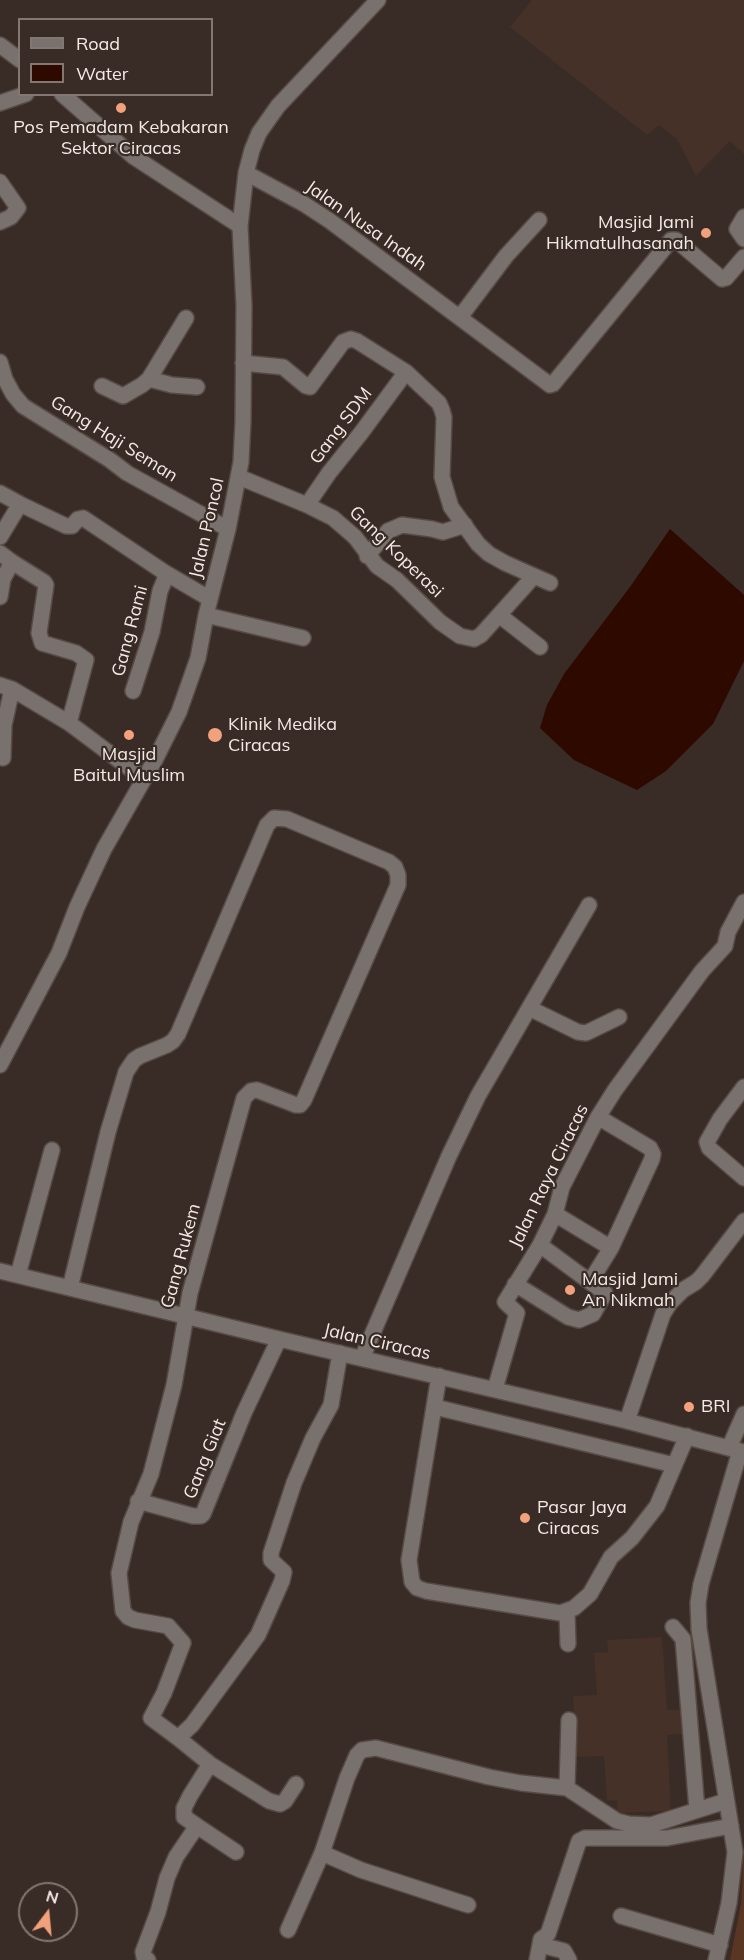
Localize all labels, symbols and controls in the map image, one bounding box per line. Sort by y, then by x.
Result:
legend [18,18,213,96]
text: Road [76,32,120,55]
text: Water [76,62,128,85]
marker: Pos Pemadam Kebakaran Sektor Ciracas [114,101,128,115]
place label: Pos Pemadam Kebakaran Sektor Ciracas [13,117,229,160]
street label: Jalan Nusa Indah [301,176,431,276]
place label: Masjid Jami Hikmatulhasanah [546,212,694,254]
marker: Masjid Jami Hikmatulhasanah [699,226,713,240]
street label: Gang SDM [305,383,377,469]
street label: Gang Haji Seman [46,391,182,487]
street label: Jalan Poncol [185,476,229,580]
street label: Gang Koperasi [344,502,448,602]
street label: Gang Rami [107,583,153,679]
place label: Klinik Medika Ciracas [228,714,337,756]
marker: Klinik Medika Ciracas [206,726,224,744]
marker: Masjid Baitul Muslim [122,728,136,742]
place label: Masjid Baitul Muslim [73,744,185,786]
street label: Jalan Raya Ciracas [505,1101,593,1251]
street label: Gang Rukem [157,1201,205,1311]
place label: Masjid Jami An Nikmah [582,1269,678,1312]
marker: Masjid Jami An Nikmah [563,1283,577,1297]
street label: Jalan Ciracas [321,1319,433,1365]
place label: BRI [701,1396,730,1418]
marker: BRI [682,1400,696,1414]
street label: Gang Giat [179,1416,231,1502]
place label: Pasar Jaya Ciracas [537,1497,627,1540]
marker: Pasar Jaya Ciracas [518,1511,532,1525]
north arrow [18,1882,78,1942]
text: N [44,1885,61,1908]

